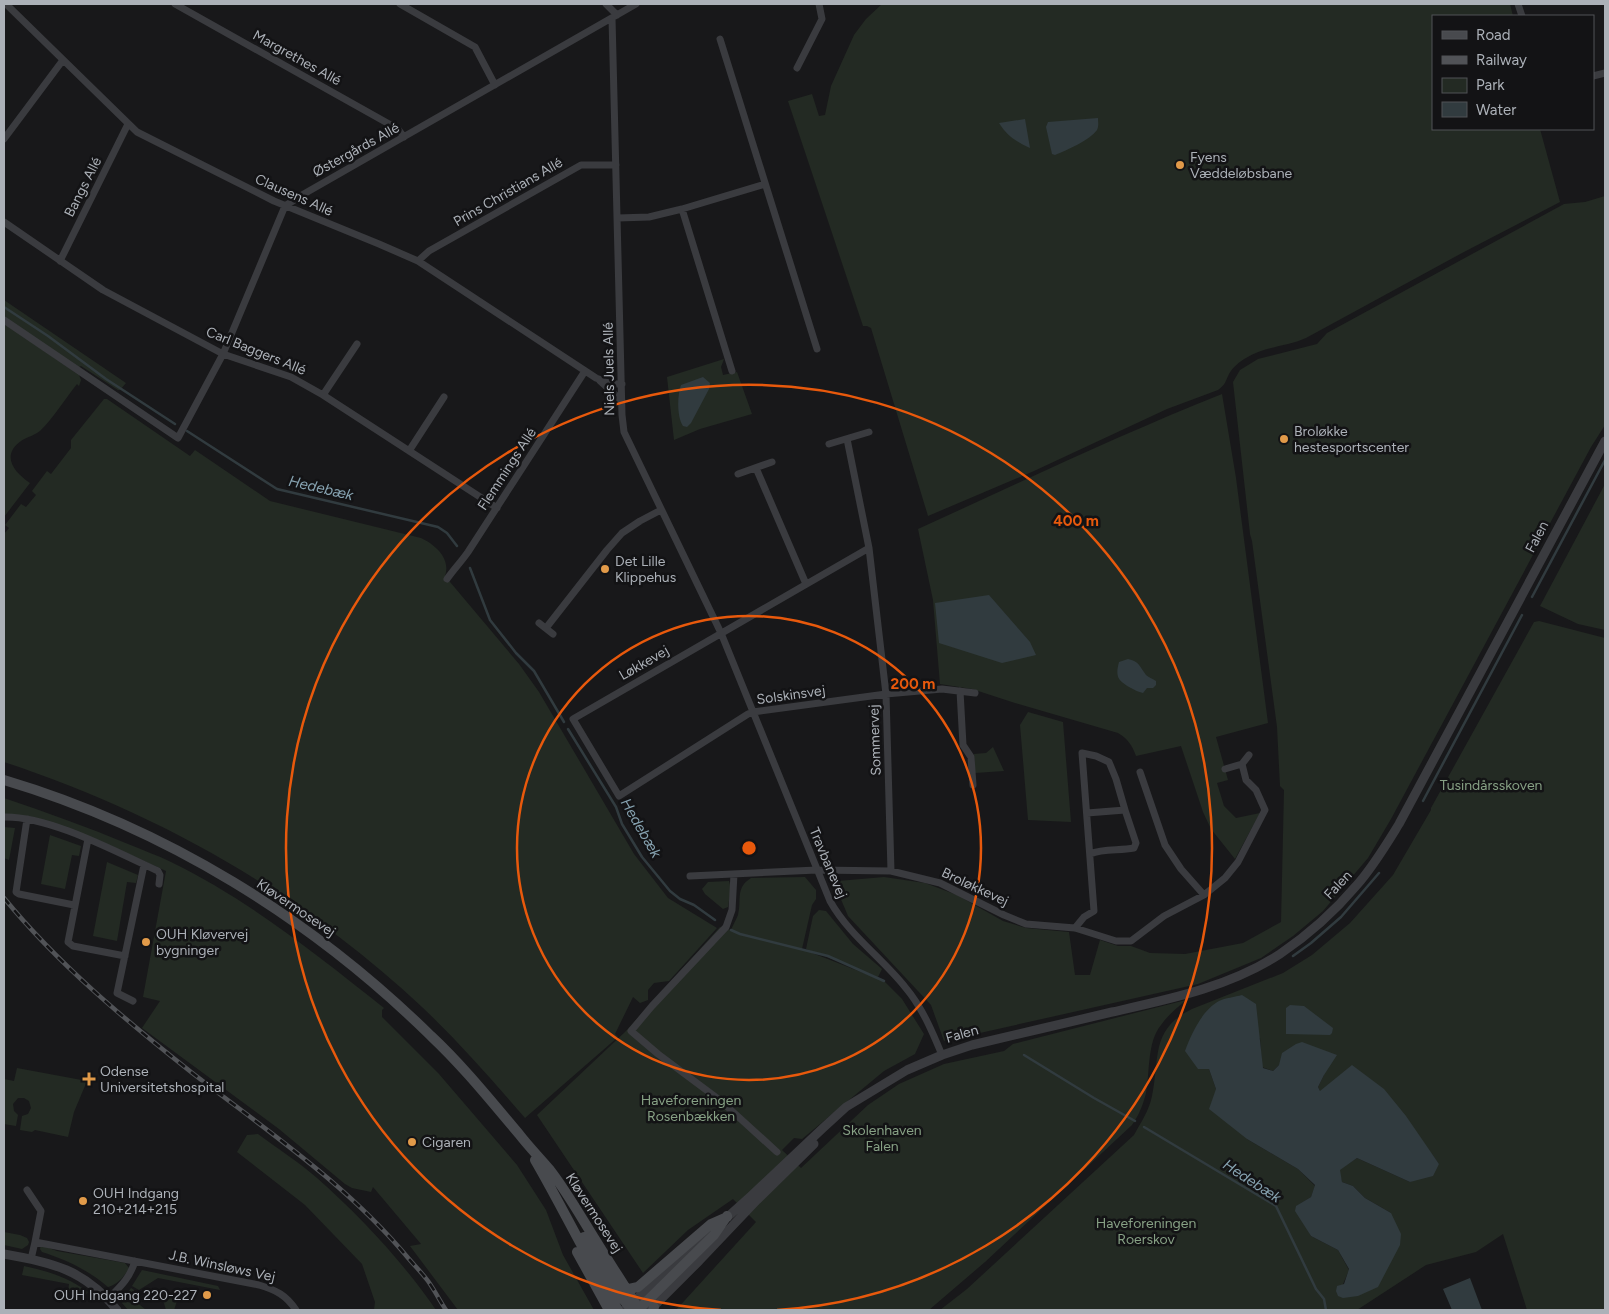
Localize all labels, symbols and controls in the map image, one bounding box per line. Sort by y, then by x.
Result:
legend [1432,15,1594,130]
text: Road [1476,26,1511,44]
street label: Margrethes Allé [250,27,344,89]
text: Railway [1476,51,1527,69]
text: Park [1476,76,1505,94]
text: Water [1476,101,1516,119]
street label: Østergårds Allé [310,119,403,181]
place label: Fyens Væddeløbsbane [1190,149,1293,182]
street label: Bangs Allé [61,154,105,220]
street label: Prins Christians Allé [450,154,566,230]
marker: Fyens Væddeløbsbane [1174,159,1186,171]
street label: Clausens Allé [252,170,336,220]
street label: Niels Juels Allé [600,322,618,416]
street label: Carl Baggers Allé [204,323,309,379]
place label: Broløkke hestesportscenter [1294,423,1409,456]
street label: Flemmings Allé [474,424,540,513]
marker: Broløkke hestesportscenter [1278,433,1290,445]
water label: Hedebæk [287,472,356,504]
text: 400 m [1053,512,1099,530]
street label: Falen [1522,518,1552,556]
place label: Det Lille Klippehus [615,553,676,586]
marker: Det Lille Klippehus [599,563,611,575]
street label: Løkkevej [616,642,672,684]
text: 200 m [891,675,935,693]
street label: Solskinsvej [756,682,826,708]
street label: Sommervej [865,704,885,776]
park label: Tusindårsskoven [1440,777,1543,794]
water label: Hedebæk [617,795,666,862]
street label: Travbanevej [805,825,851,901]
centre of rings [740,839,758,857]
street label: Broløkkevej [939,864,1011,910]
street label: Falen [1320,867,1356,903]
street label: Kløvermosevej [253,875,339,941]
place label: OUH Kløvervej bygninger [156,926,248,959]
marker: OUH Kløvervej bygninger [140,936,152,948]
street label: Falen [944,1021,980,1047]
place label: Odense Universitetshospital [100,1063,224,1096]
marker: Odense Universitetshospital [82,1072,96,1086]
park label: Haveforeningen Rosenbækken [641,1092,741,1125]
park label: Skolenhaven Falen [842,1122,922,1155]
place label: Cigaren [422,1134,471,1151]
marker: Cigaren [406,1136,418,1148]
water label: Hedebæk [1220,1156,1285,1207]
street label: Kløvermosevej [562,1170,626,1256]
place label: OUH Indgang 210+214+215 [93,1185,179,1218]
marker: OUH Indgang 210+214+215 [77,1195,89,1207]
park label: Haveforeningen Roerskov [1096,1215,1196,1248]
street label: J.B. Winsløws Vej [167,1246,277,1286]
place label: OUH Indgang 220-227 [54,1287,197,1304]
marker: OUH Indgang 220-227 [201,1289,213,1301]

